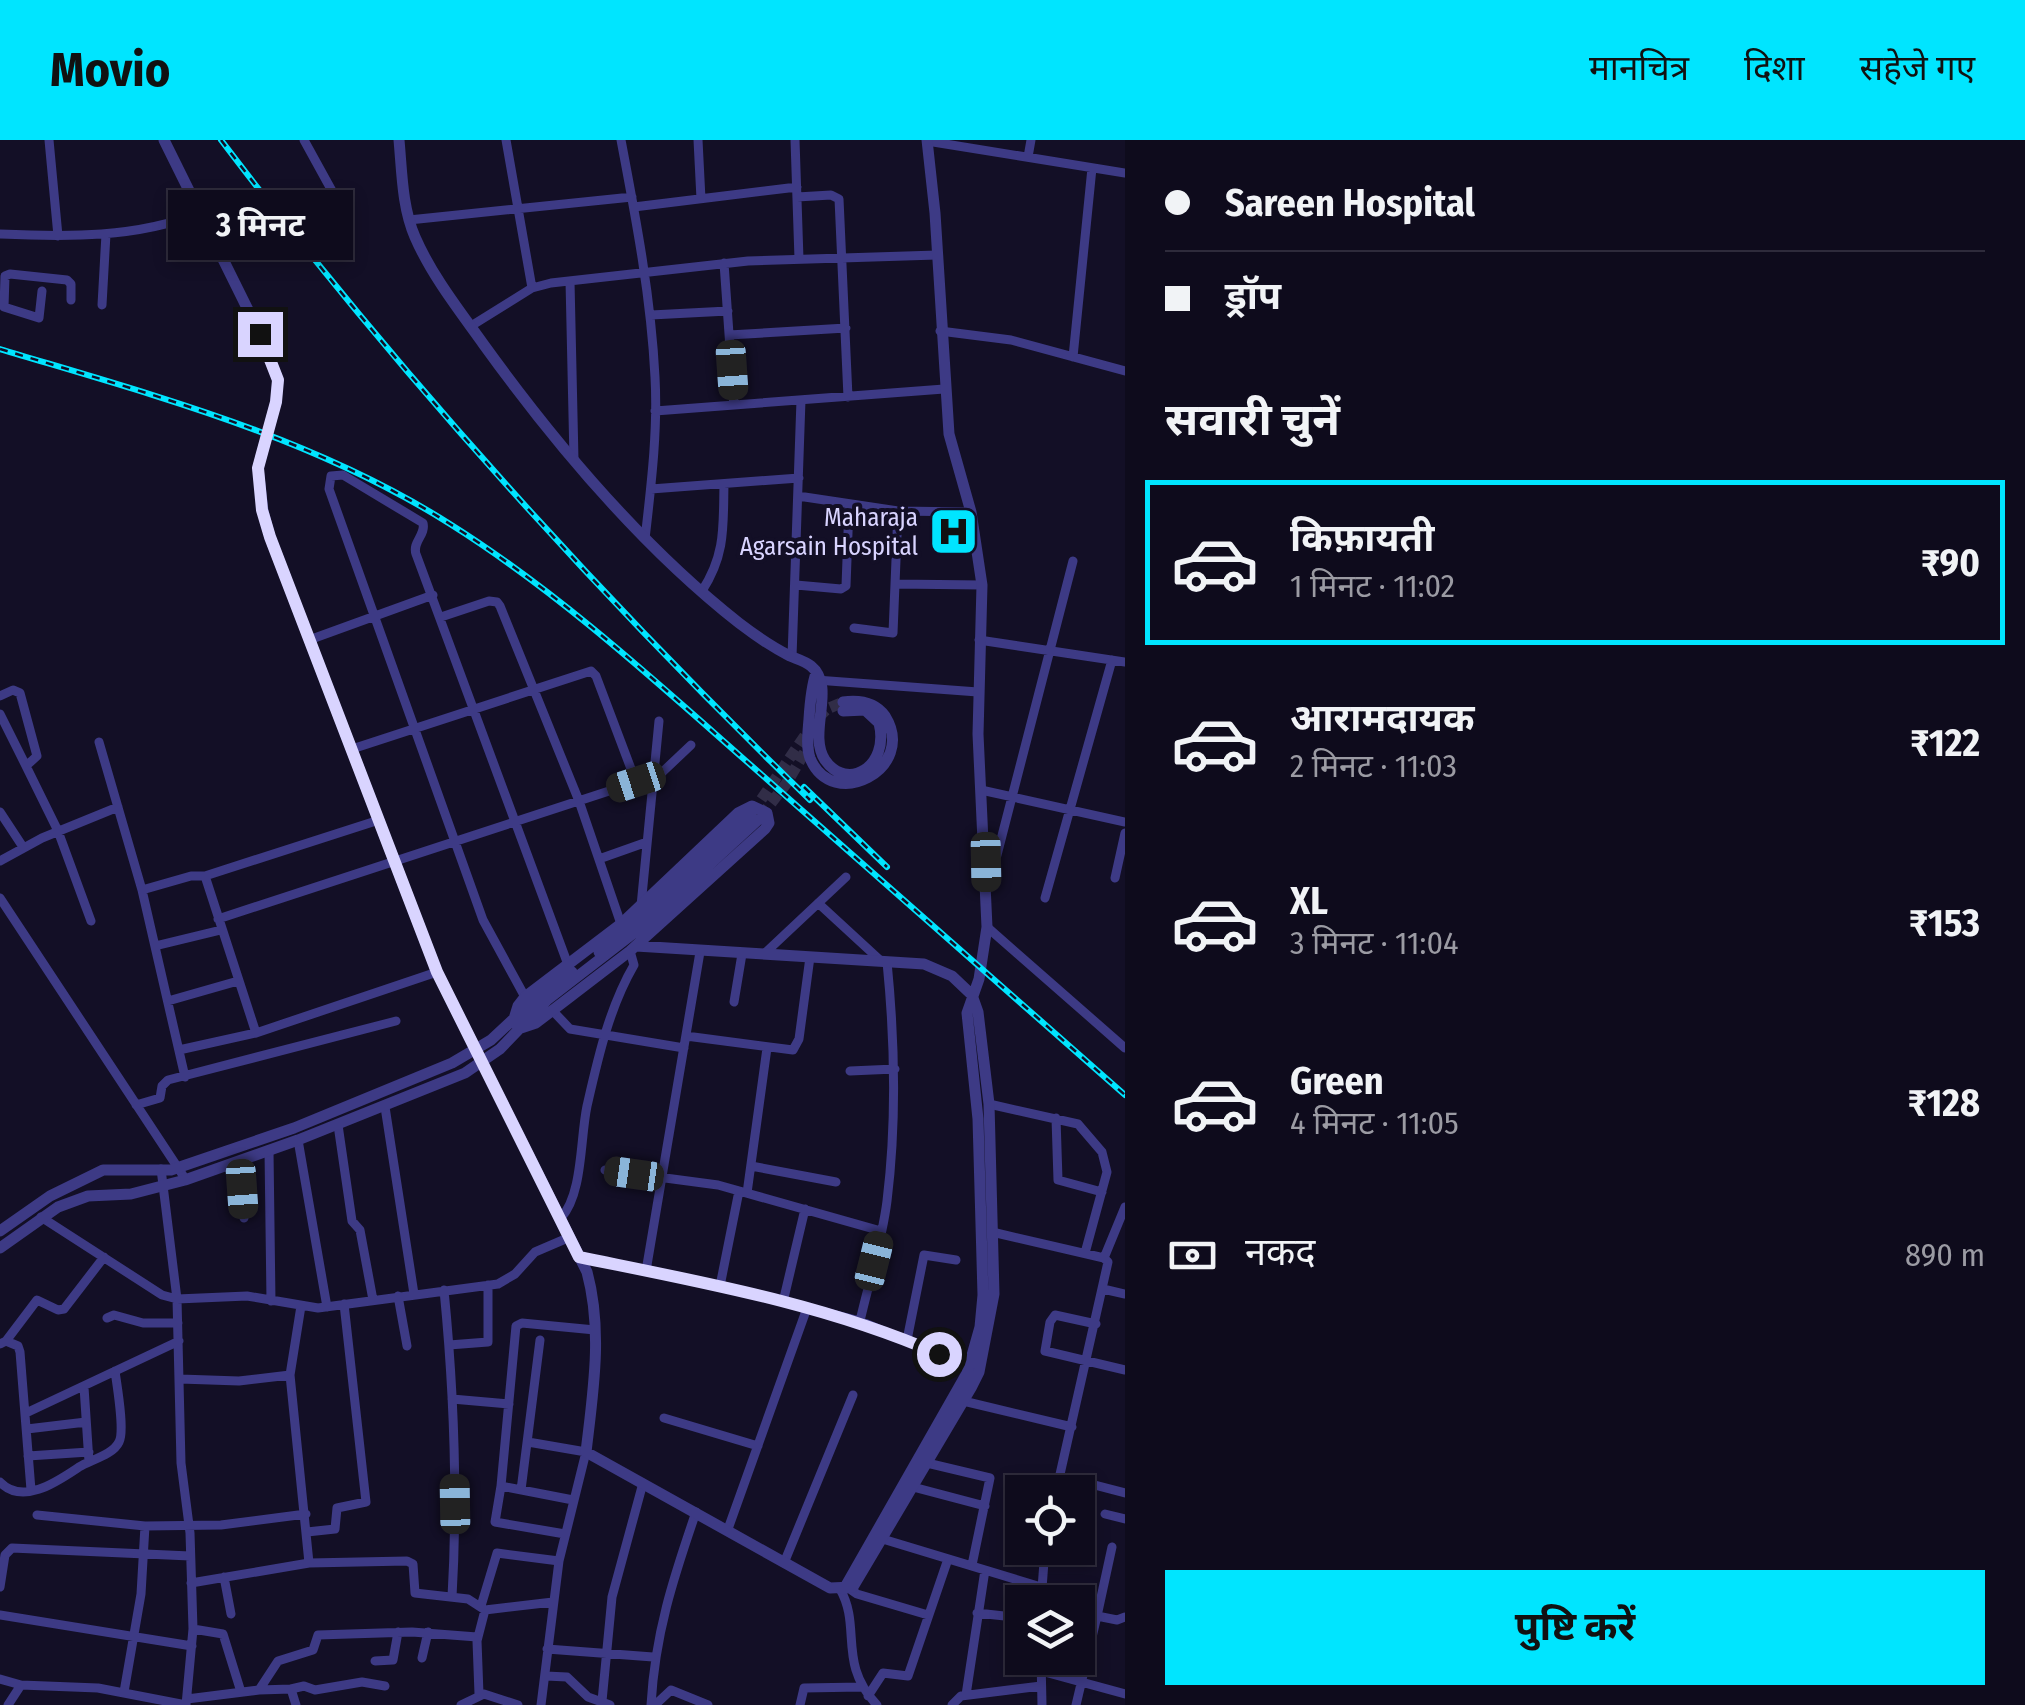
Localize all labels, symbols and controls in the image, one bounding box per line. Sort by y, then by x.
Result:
text: Movio [50,41,170,99]
text: मानचित्र [1589,47,1689,89]
text: दिशा [1744,47,1804,89]
text: सहेजे गए [1859,47,1975,89]
text: Sareen Hospital [1225,180,1475,226]
callout: 3 मिनट [168,189,352,259]
text: 3 मिनट [216,206,305,244]
text: ड्रॉप [1225,273,1281,319]
route end [238,312,283,357]
car [715,339,749,401]
text: सवारी चुनें [1165,393,1340,447]
place label: Maharaja Agarsain Hospital [740,503,918,562]
hospital icon: Maharaja Agarsain Hospital [927,506,979,558]
text: किफ़ायती [1290,515,1434,561]
icon: car [1170,518,1260,608]
text: ₹90 [1921,540,1980,586]
text: 1 मिनट · 11:02 [1290,567,1455,605]
text: आरामदायक [1290,695,1474,741]
icon: car [1170,698,1260,788]
text: ₹122 [1910,720,1980,766]
text: 2 मिनट · 11:03 [1290,747,1457,785]
car [603,758,669,806]
car [970,832,1002,892]
icon: car [1170,878,1260,968]
text: XL [1290,878,1328,924]
text: ₹153 [1909,900,1980,946]
text: 3 मिनट · 11:04 [1290,924,1459,962]
icon: car [1170,1058,1260,1148]
text: Green [1290,1058,1384,1104]
text: ₹128 [1908,1080,1980,1126]
text: 4 मिनट · 11:05 [1290,1104,1459,1142]
car [602,1155,666,1193]
car [225,1158,259,1220]
car [852,1228,896,1294]
icon: cash [1165,1228,1220,1283]
text: नकद [1245,1229,1315,1275]
text: 890 m [1905,1236,1985,1274]
route start [917,1332,962,1377]
car [439,1474,471,1534]
map controls [1005,1475,1095,1675]
button: locate [1005,1475,1095,1565]
button: पुष्टि करें [1165,1570,1985,1685]
button: layers [1005,1585,1095,1675]

